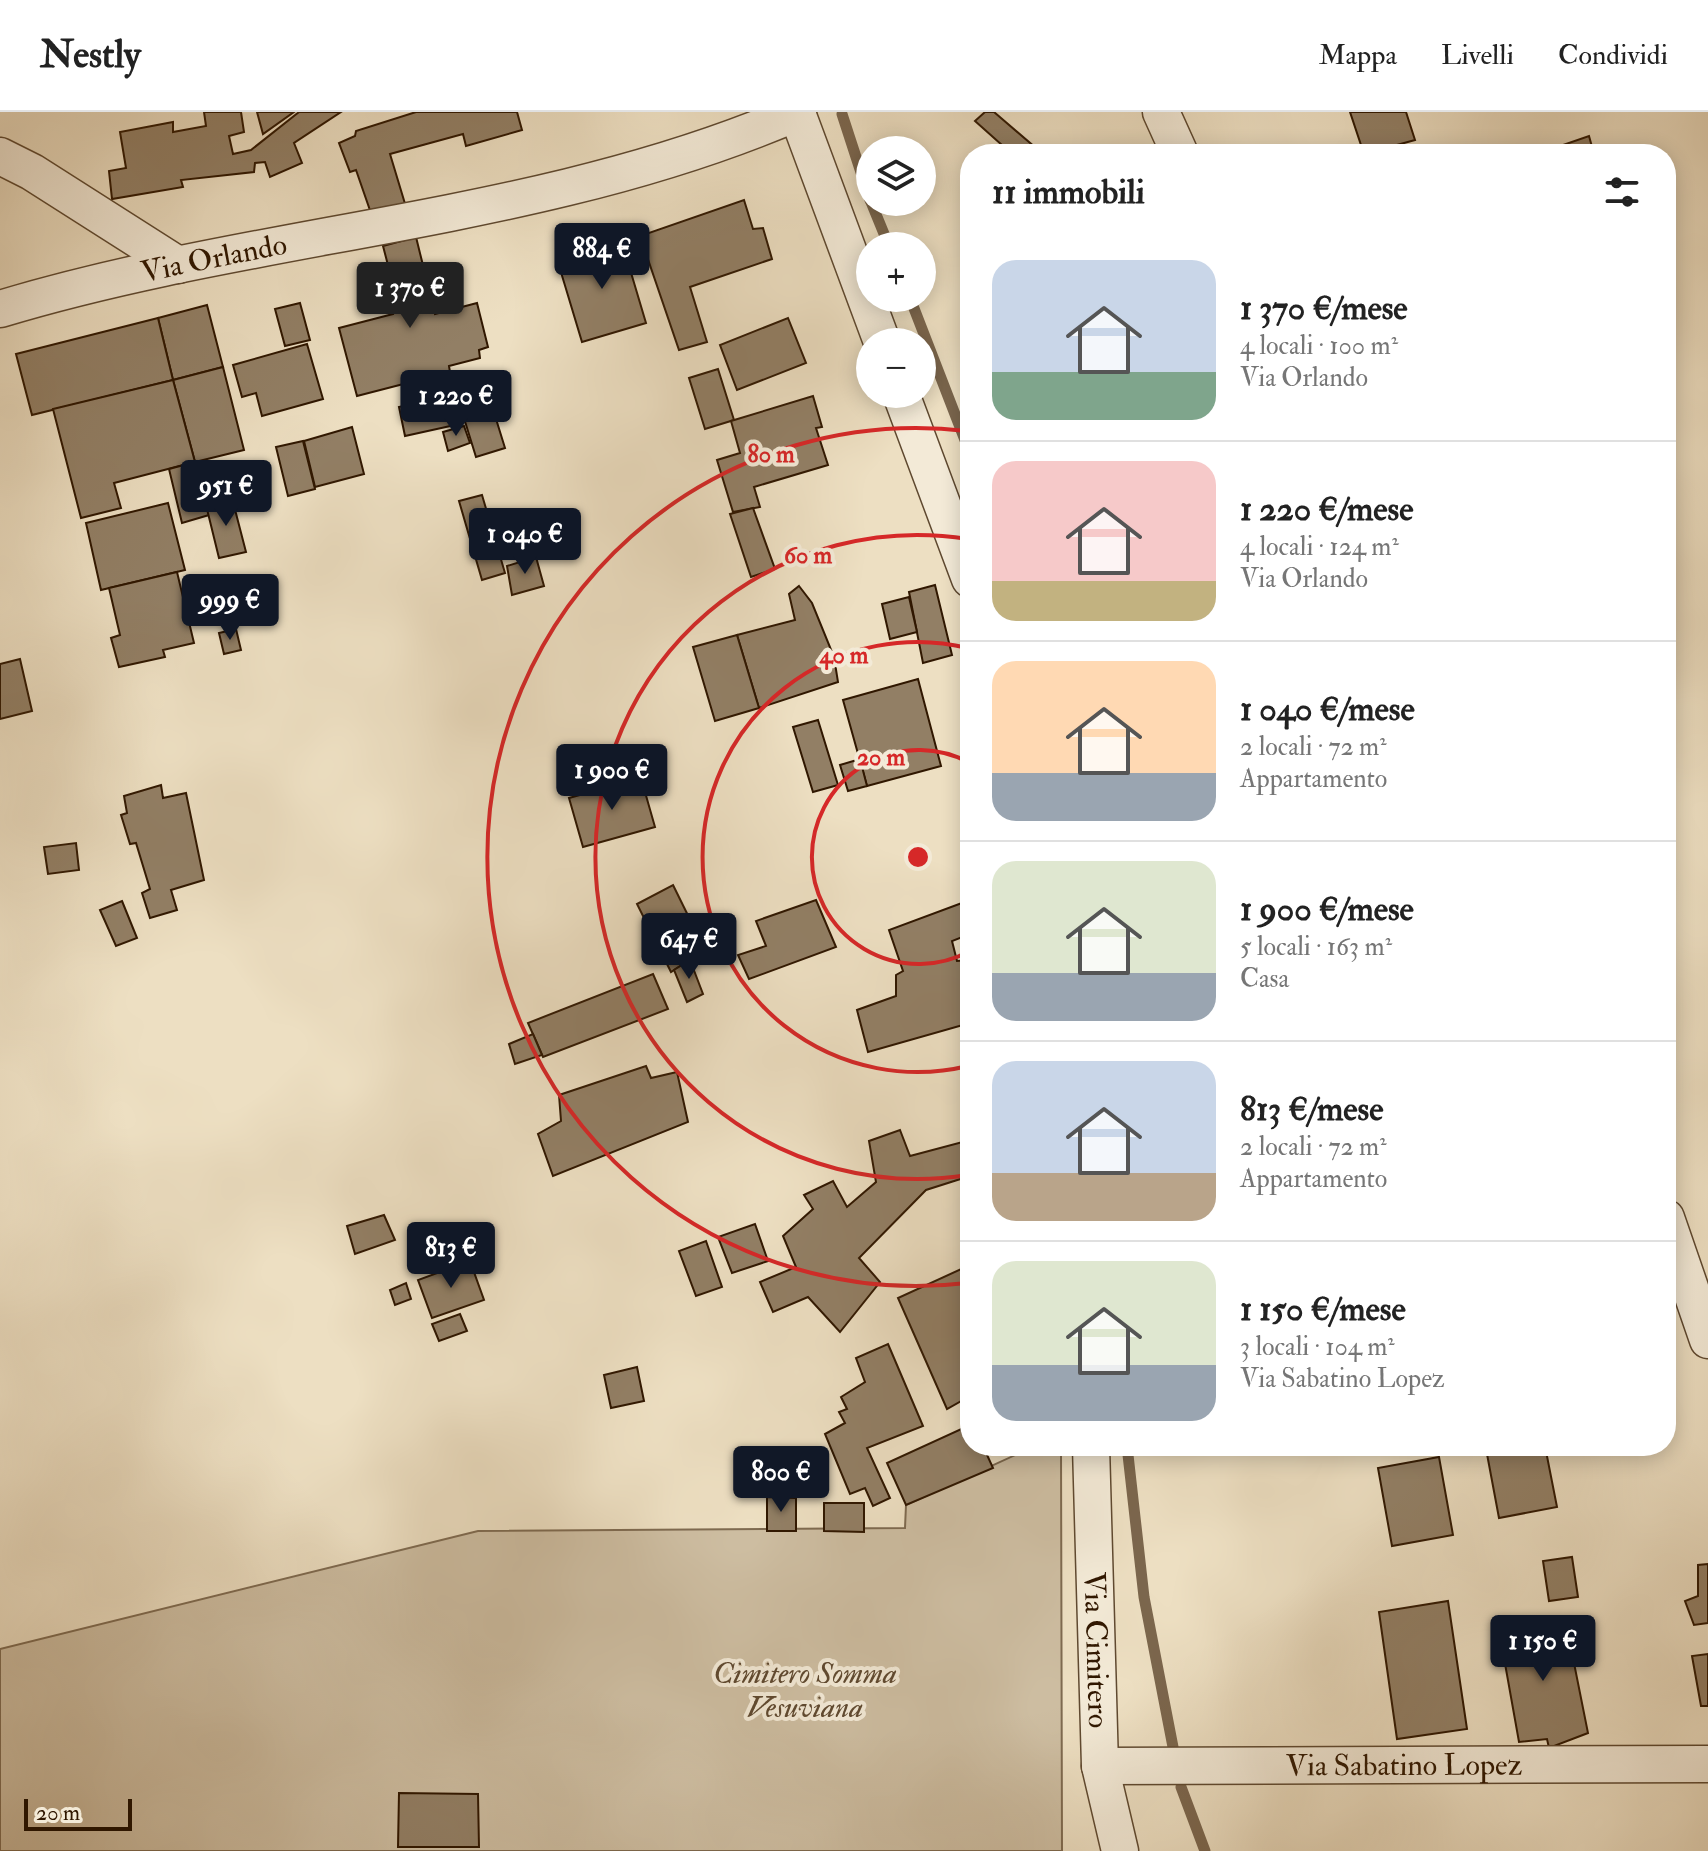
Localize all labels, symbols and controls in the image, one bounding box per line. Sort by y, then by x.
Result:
text: Nestly [40,31,141,79]
text: Mappa [1319,38,1397,73]
text: Livelli [1441,38,1514,73]
text: Condividi [1558,38,1668,73]
map controls [856,136,936,408]
button: layers [856,136,936,216]
icon: filters [1600,170,1644,214]
text: 11 immobili [992,171,1145,214]
pin: 884 € [546,223,658,291]
street label: Via Orlando [138,226,290,291]
button: + [856,232,936,312]
text: 884 € [572,233,632,265]
pin: 1 370 € [336,262,484,330]
text: 1 370 € [375,272,445,304]
text: 1 370 €/mese [1240,287,1408,330]
icon: home [1056,292,1152,388]
button: − [856,328,936,408]
text: 4 locali · 100 m² [1240,330,1398,362]
text: Via Orlando [1240,362,1368,394]
pin: 1 220 € [382,370,530,438]
text: 1 220 € [418,380,494,412]
text: 80 m [747,439,795,470]
pin: 951 € [170,460,282,528]
text: 951 € [199,470,253,502]
text: 1 220 €/mese [1240,488,1413,531]
icon: home [1056,493,1152,589]
pin: 1 040 € [451,508,599,576]
text: 1 040 € [487,518,563,550]
text: 4 locali · 124 m² [1240,531,1399,563]
text: 60 m [784,540,832,571]
text: Via Orlando [1240,563,1368,595]
pin: 999 € [174,574,286,642]
text: 999 € [200,584,260,616]
text: 40 m [819,640,869,671]
text: 1 040 €/mese [1240,688,1415,731]
icon: home [1056,693,1152,789]
text: 2 locali · 72 m² [1240,731,1387,763]
text: 20 m [857,742,905,773]
pin: 1 900 € [538,744,686,812]
text: 1 900 € [574,754,650,786]
text: Appartamento [1240,763,1387,795]
centre of rings [904,843,932,871]
text: 1 900 €/mese [1240,888,1414,931]
icon: home [1056,893,1152,989]
pin: 647 € [633,913,745,981]
text: 647 € [659,923,719,955]
text: 5 locali · 163 m² [1240,931,1392,963]
text: Casa [1240,963,1289,995]
text: 813 €/mese [1240,1088,1383,1131]
icon: home [1056,1093,1152,1189]
text: 2 locali · 72 m² [1240,1131,1387,1163]
text: Appartamento [1240,1163,1387,1195]
pin: 813 € [395,1222,507,1290]
text: 813 € [425,1232,477,1264]
text: 1 150 €/mese [1240,1288,1406,1331]
icon: home [1056,1293,1152,1389]
text: 3 locali · 104 m² [1240,1331,1395,1363]
text: Via Sabatino Lopez [1240,1363,1445,1395]
pin: 800 € [725,1446,837,1514]
text: 800 € [751,1456,811,1488]
street label: Via Cimitero [1076,1571,1117,1729]
pin: 1 150 € [1469,1615,1617,1683]
text: 1 150 € [1508,1625,1578,1657]
park label: Cimitero Somma Vesuviana [713,1655,897,1726]
street label: Via Sabatino Lopez [1286,1747,1522,1784]
scale bar [24,1795,132,1831]
text: 20 m [36,1799,80,1827]

